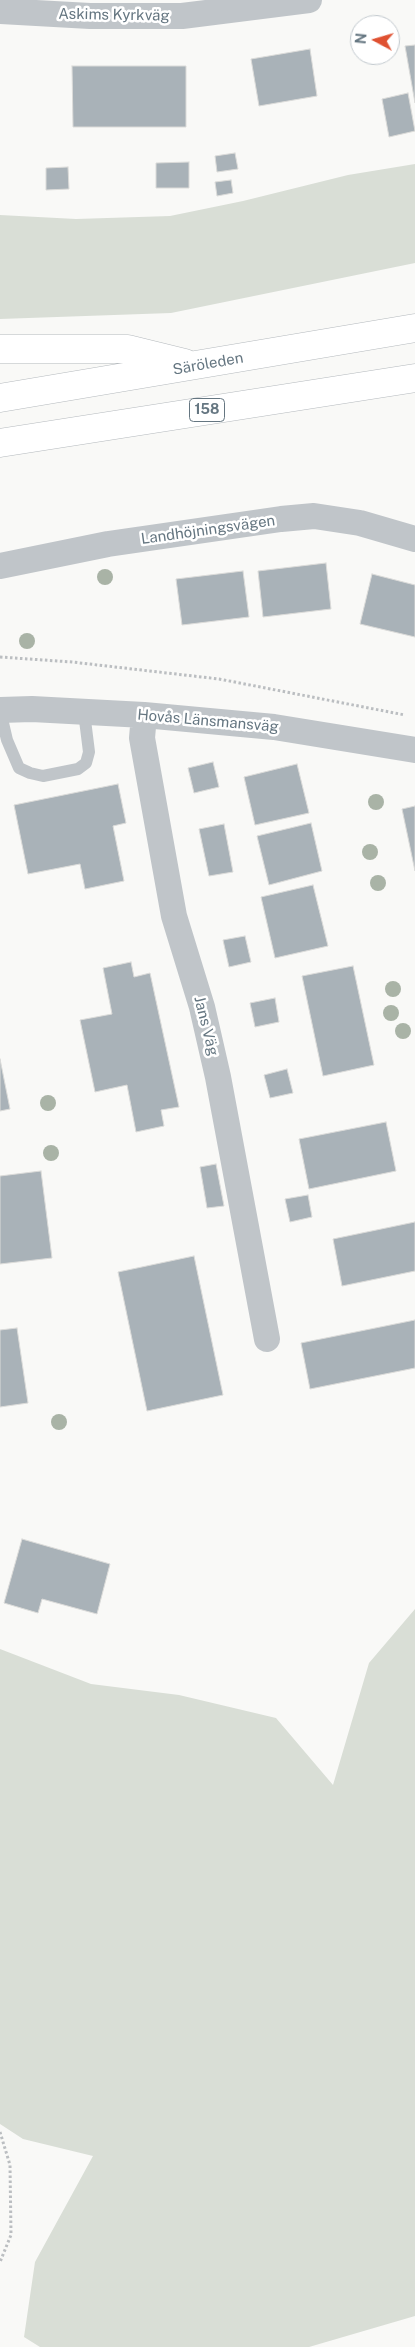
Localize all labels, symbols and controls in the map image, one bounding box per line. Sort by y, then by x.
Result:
street label: Askims Kyrkväg [58,5,170,25]
north arrow [350,15,400,65]
text: N [353,32,370,45]
street label: Säröleden [171,349,245,379]
road number: 158 [190,398,224,422]
street label: Landhöjningsvägen [140,512,276,548]
street label: Hovås Länsmansväg [137,706,279,736]
street label: Jans Väg [190,994,222,1058]

